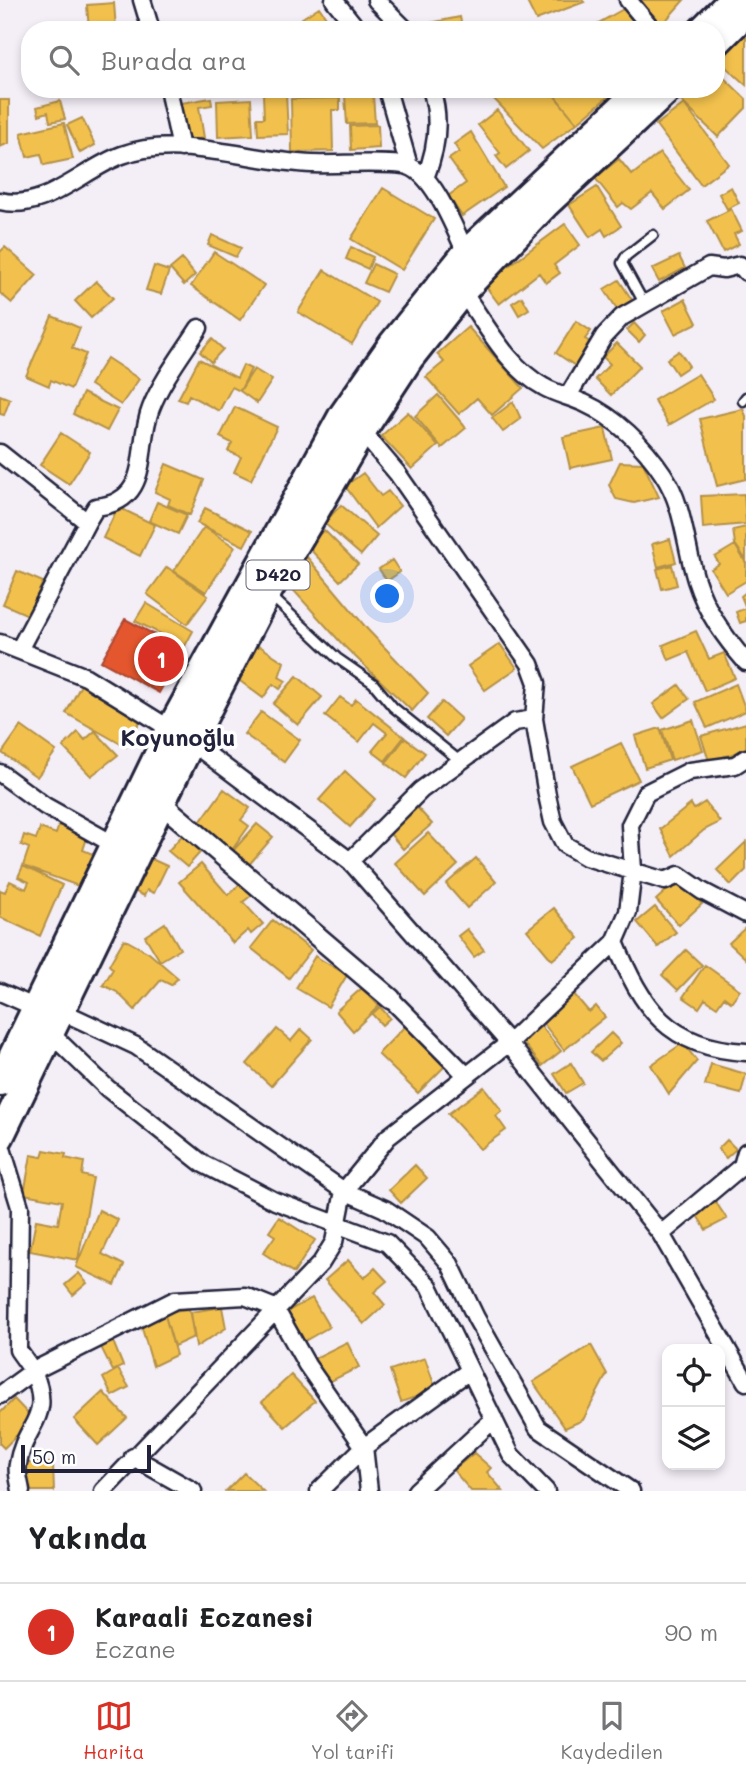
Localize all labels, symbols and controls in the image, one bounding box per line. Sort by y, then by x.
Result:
search box [21,21,725,98]
icon: search [45,41,83,79]
text: Burada ara [101,43,247,77]
road number: D420 [246,560,310,590]
your location [370,579,404,613]
pin: 1 [138,633,184,685]
district label: Koyunoğlu [120,722,236,752]
map controls [662,1344,725,1470]
button: locate [662,1344,725,1407]
button: layers [662,1407,725,1470]
scale bar [21,1442,150,1474]
text: 50 m [32,1444,76,1469]
text: Yakında [28,1517,147,1557]
text: Karaali Eczanesi [95,1600,314,1634]
text: 1 [46,1617,56,1647]
text: 90 m [665,1617,718,1647]
text: Eczane [95,1634,176,1664]
tab: Harita [83,1697,144,1764]
tab: Yol tarifi [311,1697,394,1764]
tab: Kaydedilen [561,1697,663,1764]

